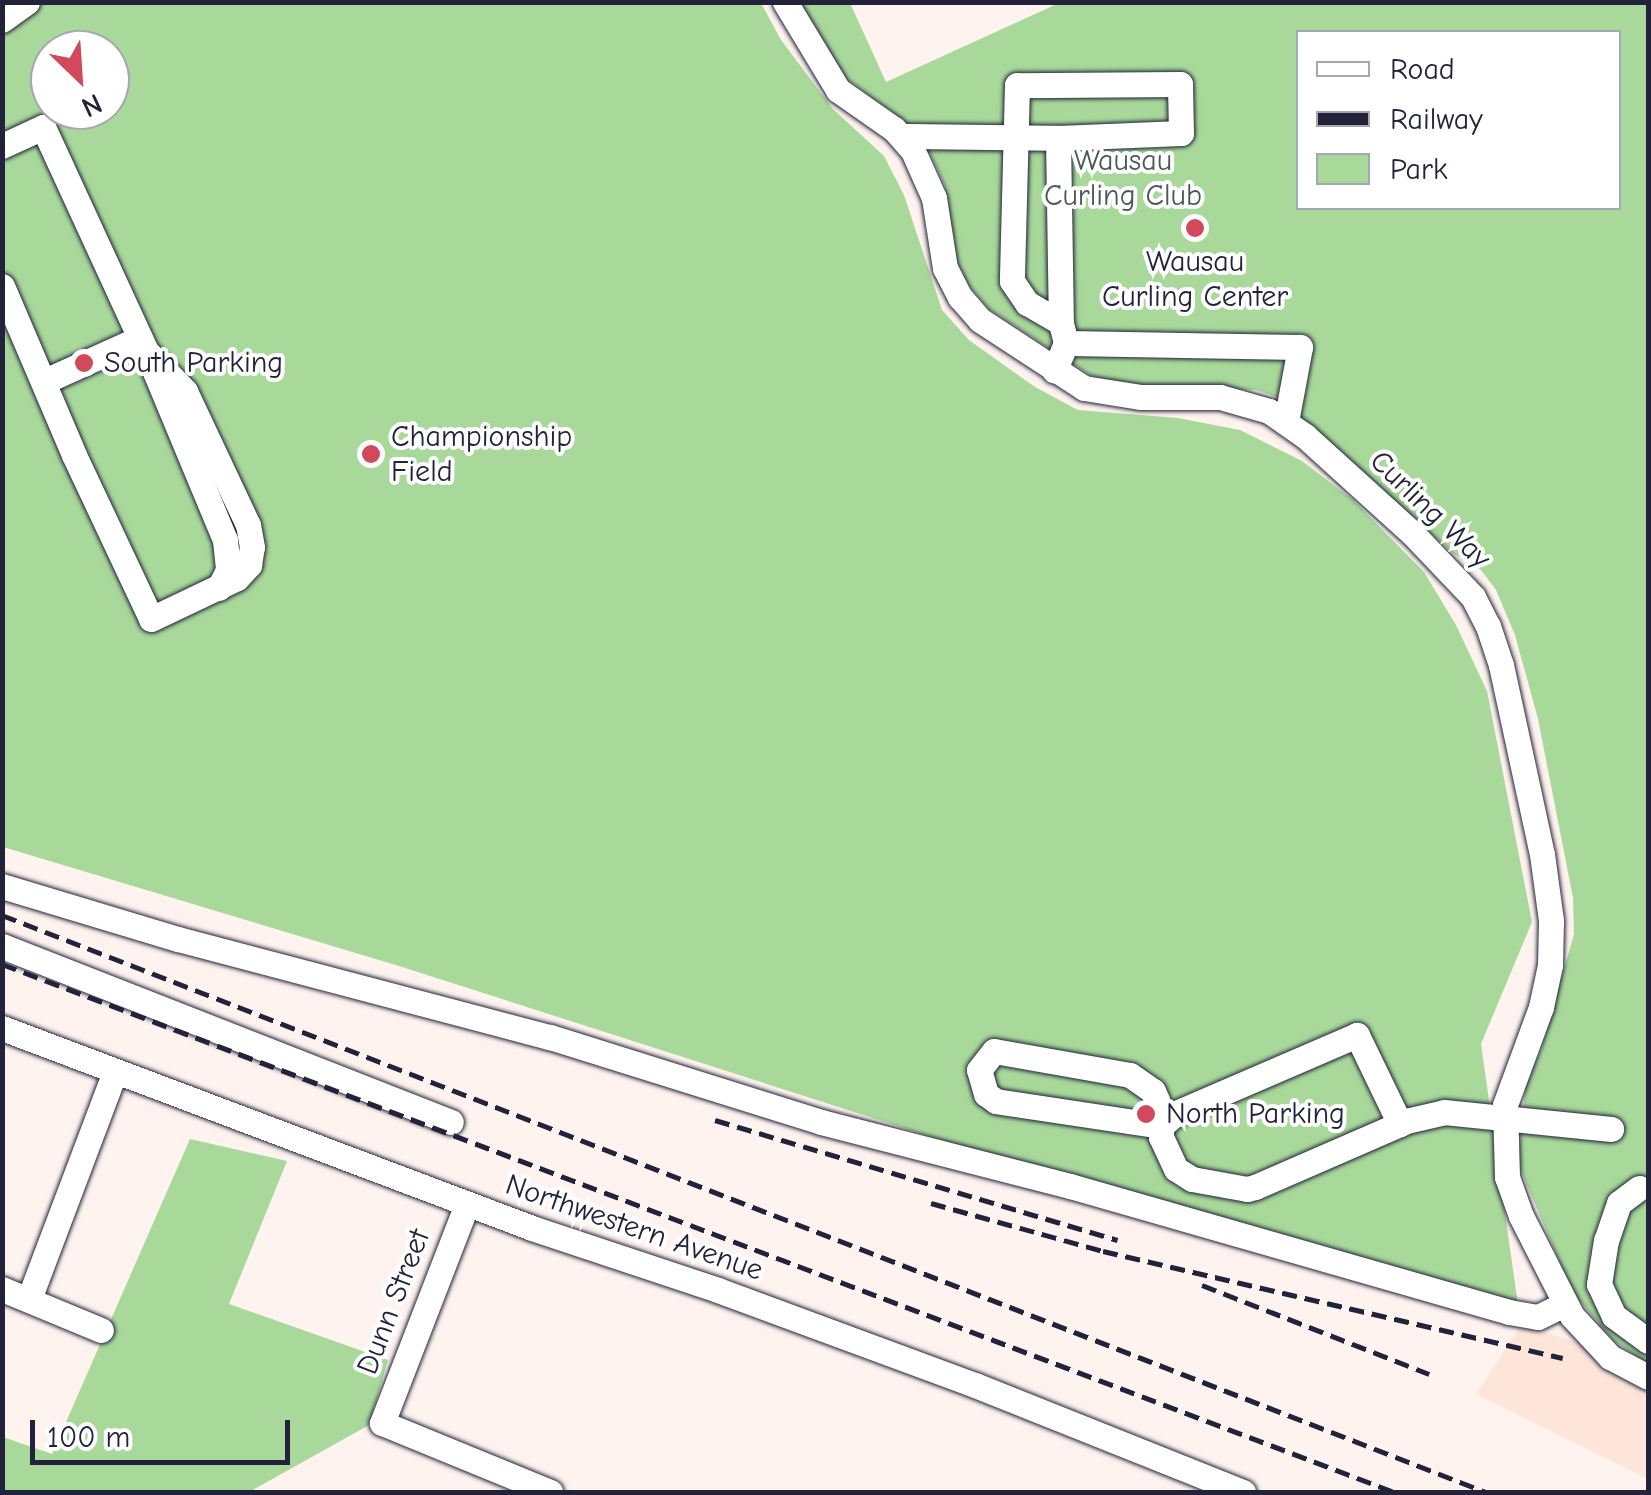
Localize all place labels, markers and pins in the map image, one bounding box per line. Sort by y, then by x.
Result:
marker: Wausau Curling Center [1184,217,1206,239]
place label: Wausau Curling Center [1102,244,1288,314]
place label: South Parking [104,345,283,381]
marker: South Parking [73,352,95,374]
place label: Championship Field [391,419,572,490]
marker: Championship Field [360,443,382,465]
place label: North Parking [1166,1096,1345,1132]
marker: North Parking [1135,1103,1157,1125]

